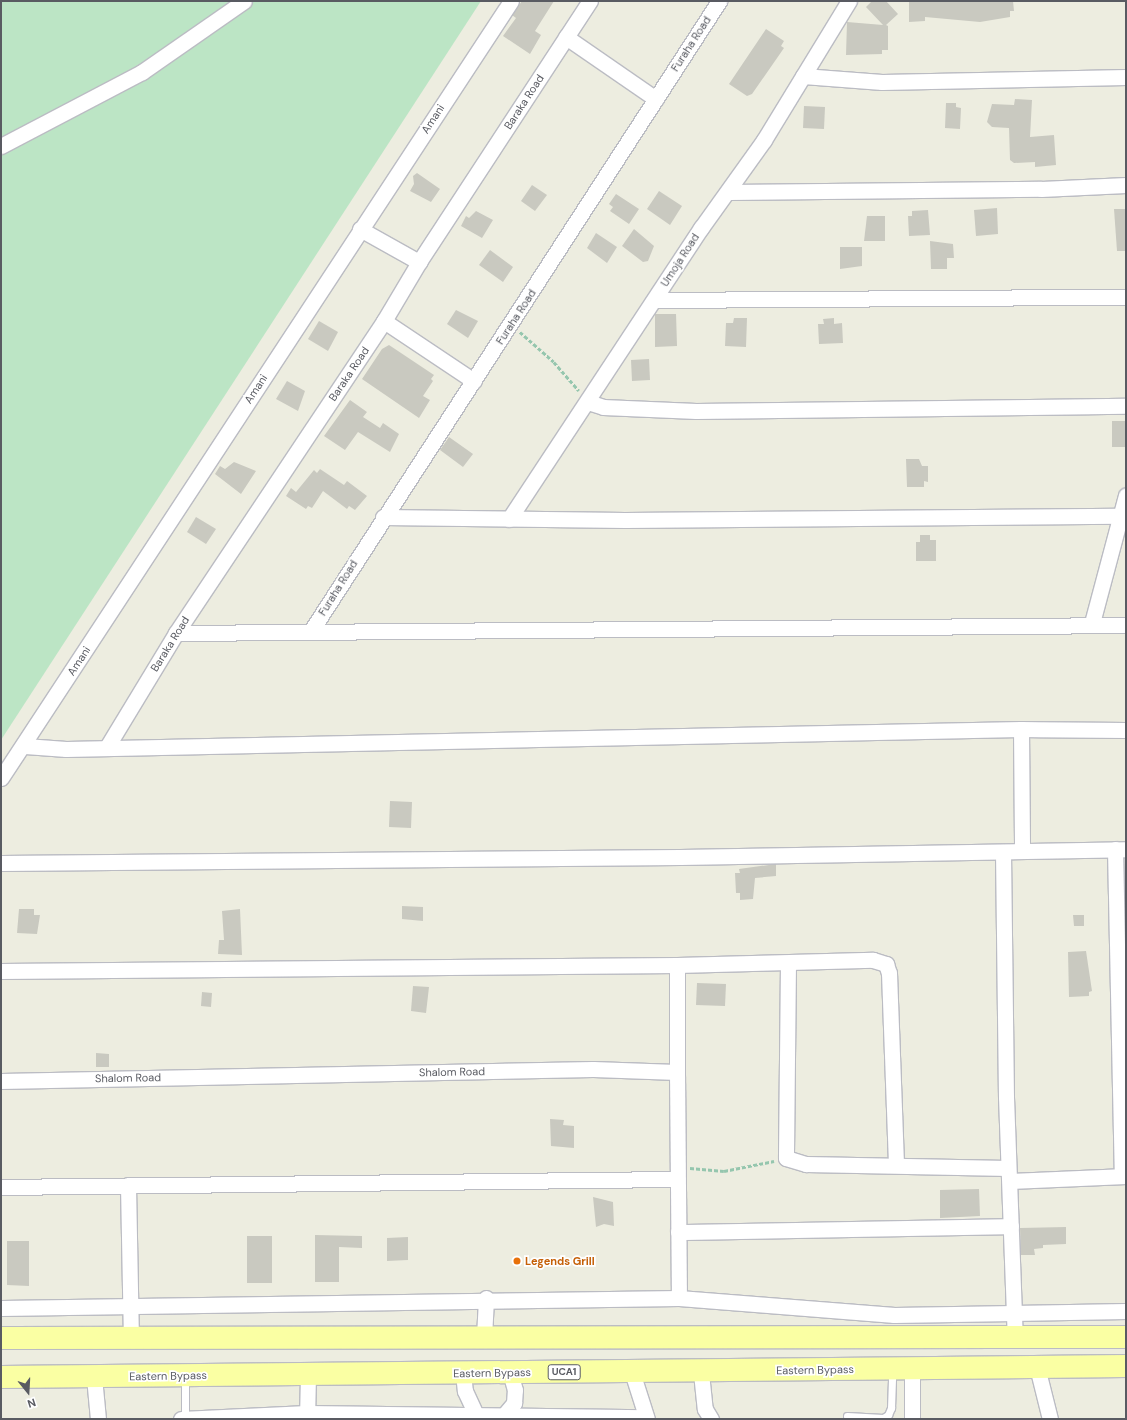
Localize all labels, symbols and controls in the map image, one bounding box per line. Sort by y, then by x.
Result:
street label: Furaha Road [668,14,714,74]
street label: Baraka Road [501,72,547,132]
street label: Amani [419,102,447,136]
street label: Umoja Road [658,231,702,289]
street label: Furaha Road [493,287,539,347]
street label: Baraka Road [326,344,372,404]
street label: Amani [242,372,270,406]
street label: Furaha Road [316,558,360,618]
street label: Baraka Road [148,614,192,674]
street label: Amani [65,644,93,678]
street label: Shalom Road [419,1065,485,1079]
street label: Shalom Road [95,1071,161,1085]
place label: Legends Grill [525,1254,595,1268]
marker: Legends Grill [512,1256,522,1266]
street label: Eastern Bypass [776,1363,854,1377]
road number: UCA1 [547,1364,581,1380]
street label: Eastern Bypass [453,1366,531,1380]
street label: Eastern Bypass [129,1369,207,1383]
north arrow [8,1372,48,1412]
text: N [26,1396,38,1411]

